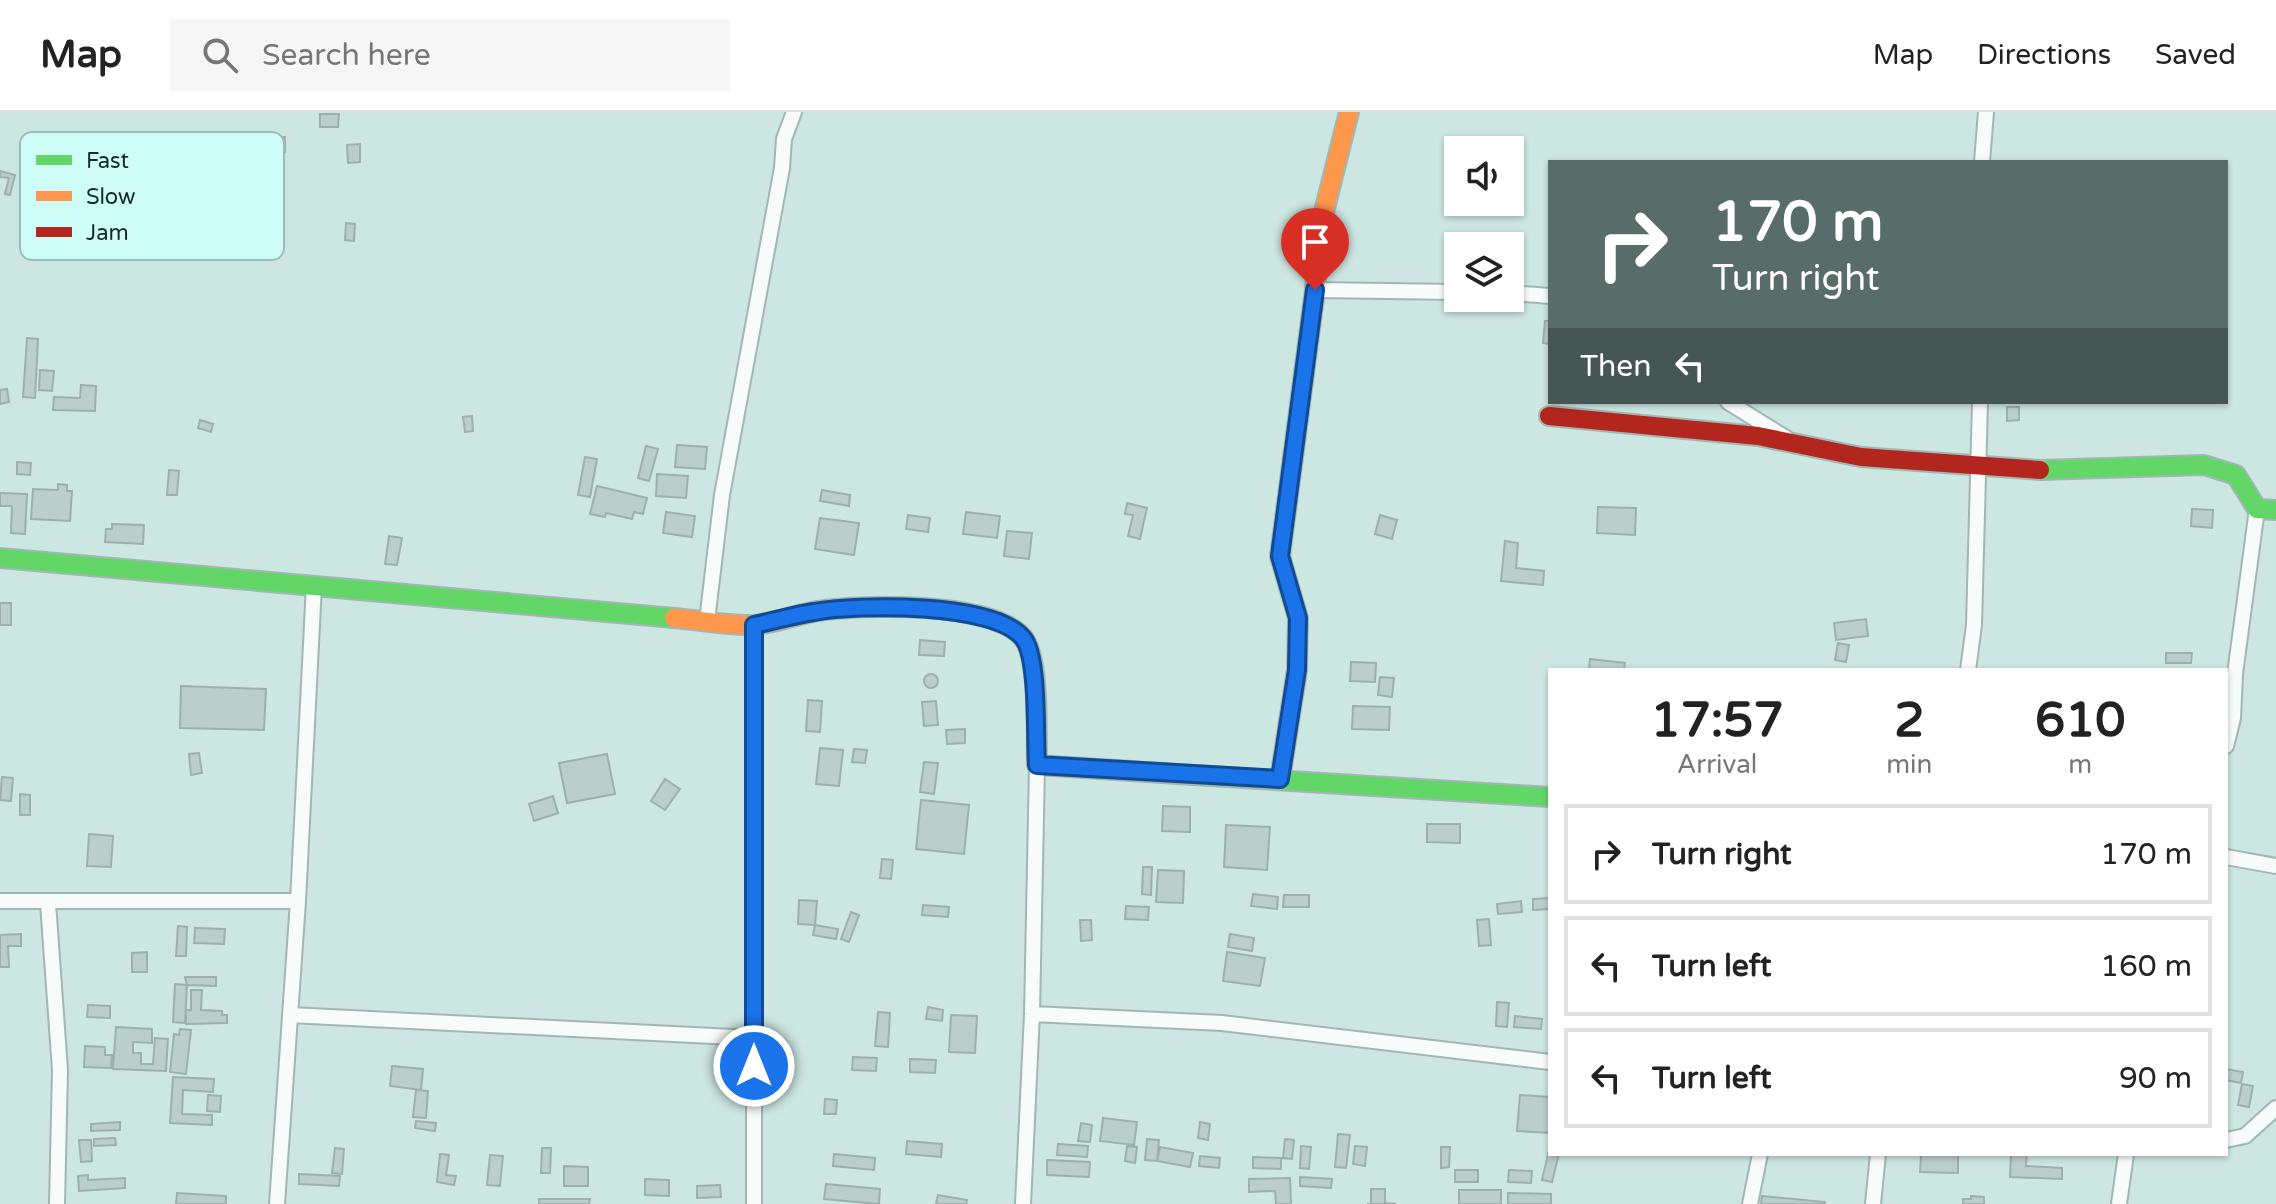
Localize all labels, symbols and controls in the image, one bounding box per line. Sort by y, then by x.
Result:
search box [170,19,730,91]
text: Map [40,32,122,78]
icon: search [198,33,242,77]
text: Search here [262,37,431,74]
text: Map [1873,38,1933,72]
text: Directions [1977,38,2111,72]
text: Saved [2155,38,2236,72]
legend [20,132,284,260]
map controls [1444,136,1524,312]
button: sound [1444,136,1524,216]
text: Fast [86,148,129,174]
text: Slow [86,184,136,210]
text: 170 m [1712,189,1883,256]
icon: right [1580,192,1684,296]
pin [1281,208,1349,290]
text: Jam [86,220,129,246]
icon: arrive [1293,220,1337,264]
button: layers [1444,232,1524,312]
text: Turn right [1712,257,1879,300]
icon: left [1668,344,1712,388]
text: Then [1580,348,1652,385]
text: 17:57 [1651,692,1784,750]
text: 2 [1894,692,1924,750]
text: 610 [2035,692,2125,750]
text: Arrival [1677,749,1757,780]
text: min [1886,749,1932,780]
text: m [2068,749,2092,780]
icon: right [1584,832,1628,876]
text: Turn right [1652,836,1792,873]
text: 170 m [2100,836,2192,873]
icon: left [1584,944,1628,988]
text: Turn left [1652,948,1771,985]
text: 160 m [2100,948,2192,985]
position arrow [712,1024,796,1108]
icon: left [1584,1056,1628,1100]
text: Turn left [1652,1060,1771,1097]
text: 90 m [2119,1060,2192,1097]

